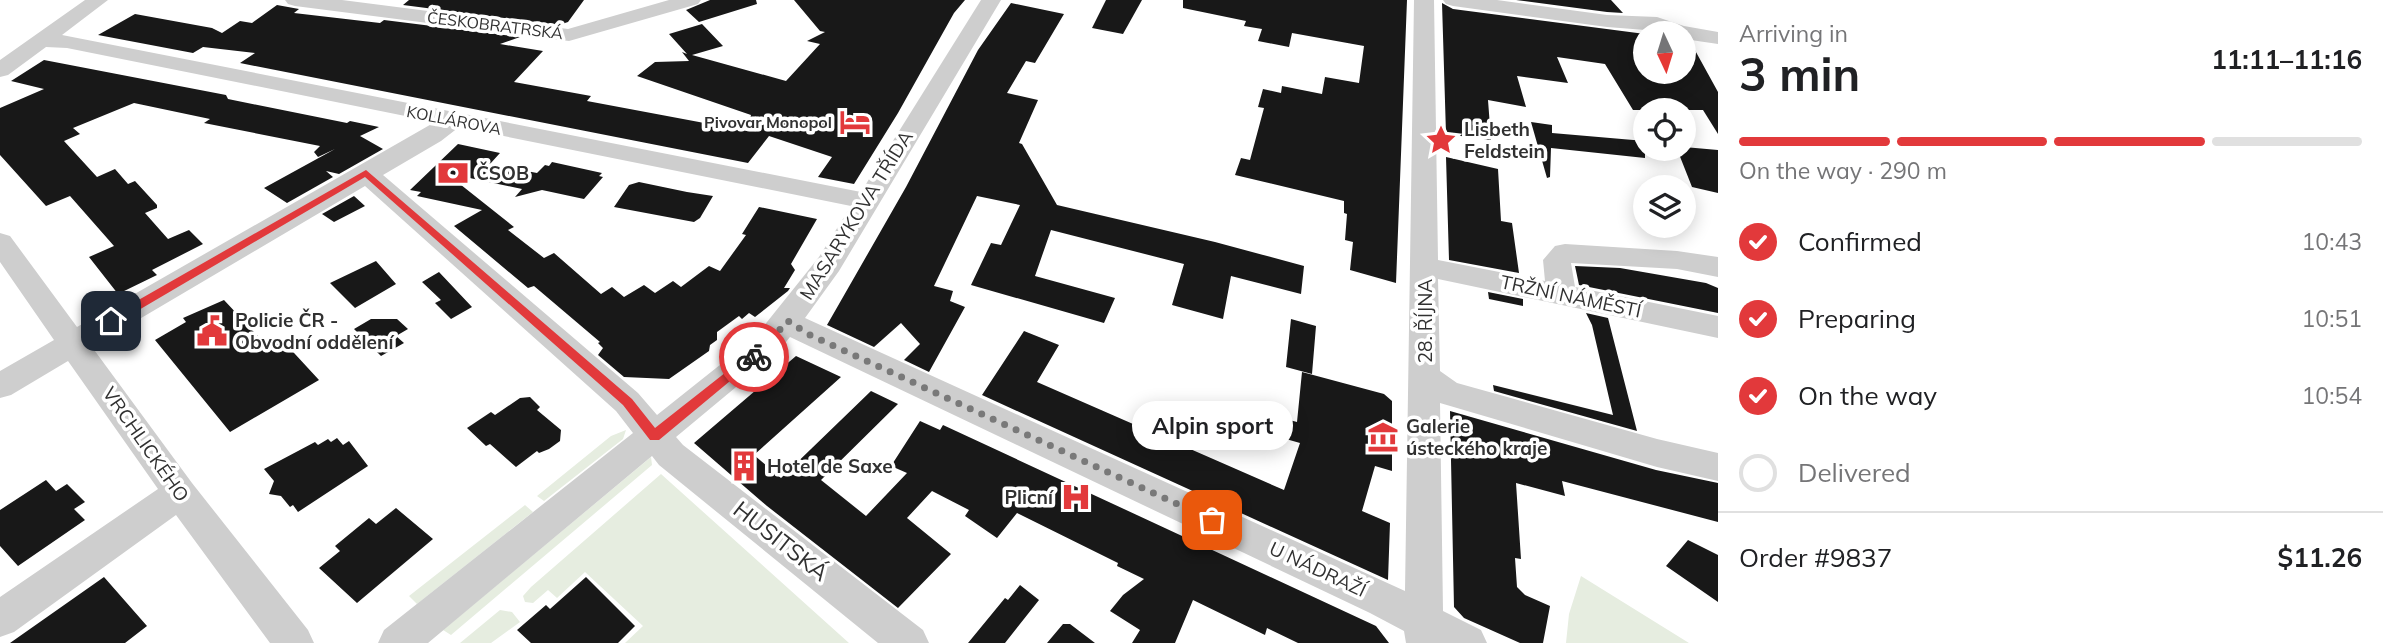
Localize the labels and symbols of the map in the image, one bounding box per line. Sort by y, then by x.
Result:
street label: ČESKOBRATRSKÁ [426,7,564,43]
north arrow [1633,21,1696,84]
street label: KOLLÁROVA [405,101,503,139]
hotel icon: Pivovar Monopol [838,105,872,139]
place label: Pivovar Monopol [704,112,832,132]
place label: Lisbeth Feldstein [1464,117,1545,163]
place icon: Lisbeth Feldstein [1424,123,1458,157]
street label: MASARYKOVA TŘÍDA [794,126,918,304]
bank icon: ČSOB [436,156,470,190]
place label: ČSOB [476,161,529,185]
street label: TRŽNÍ NÁMĚSTÍ [1498,269,1645,323]
street label: 28. ŘÍJNA [1413,279,1437,363]
pin [81,291,141,351]
place label: Policie ČR - Obvodní oddělení [235,308,394,354]
public building icon: Policie ČR - Obvodní oddělení [195,314,229,348]
courier [719,322,789,392]
street label: VRCHLICKÉHO [98,382,194,506]
callout: Alpin sport [1132,401,1292,450]
place label: Galerie ústeckého kraje [1406,414,1547,460]
museum icon: Galerie ústeckého kraje [1366,420,1400,454]
building icon: Hotel de Saxe [727,449,761,483]
place label: Hotel de Saxe [767,454,893,478]
hospital icon: Plicní [1059,480,1093,514]
place label: Plicní [1004,485,1054,509]
pin [1182,490,1242,550]
street label: HUSITSKÁ [728,494,835,587]
street label: U NÁDRAŽÍ [1266,536,1371,602]

